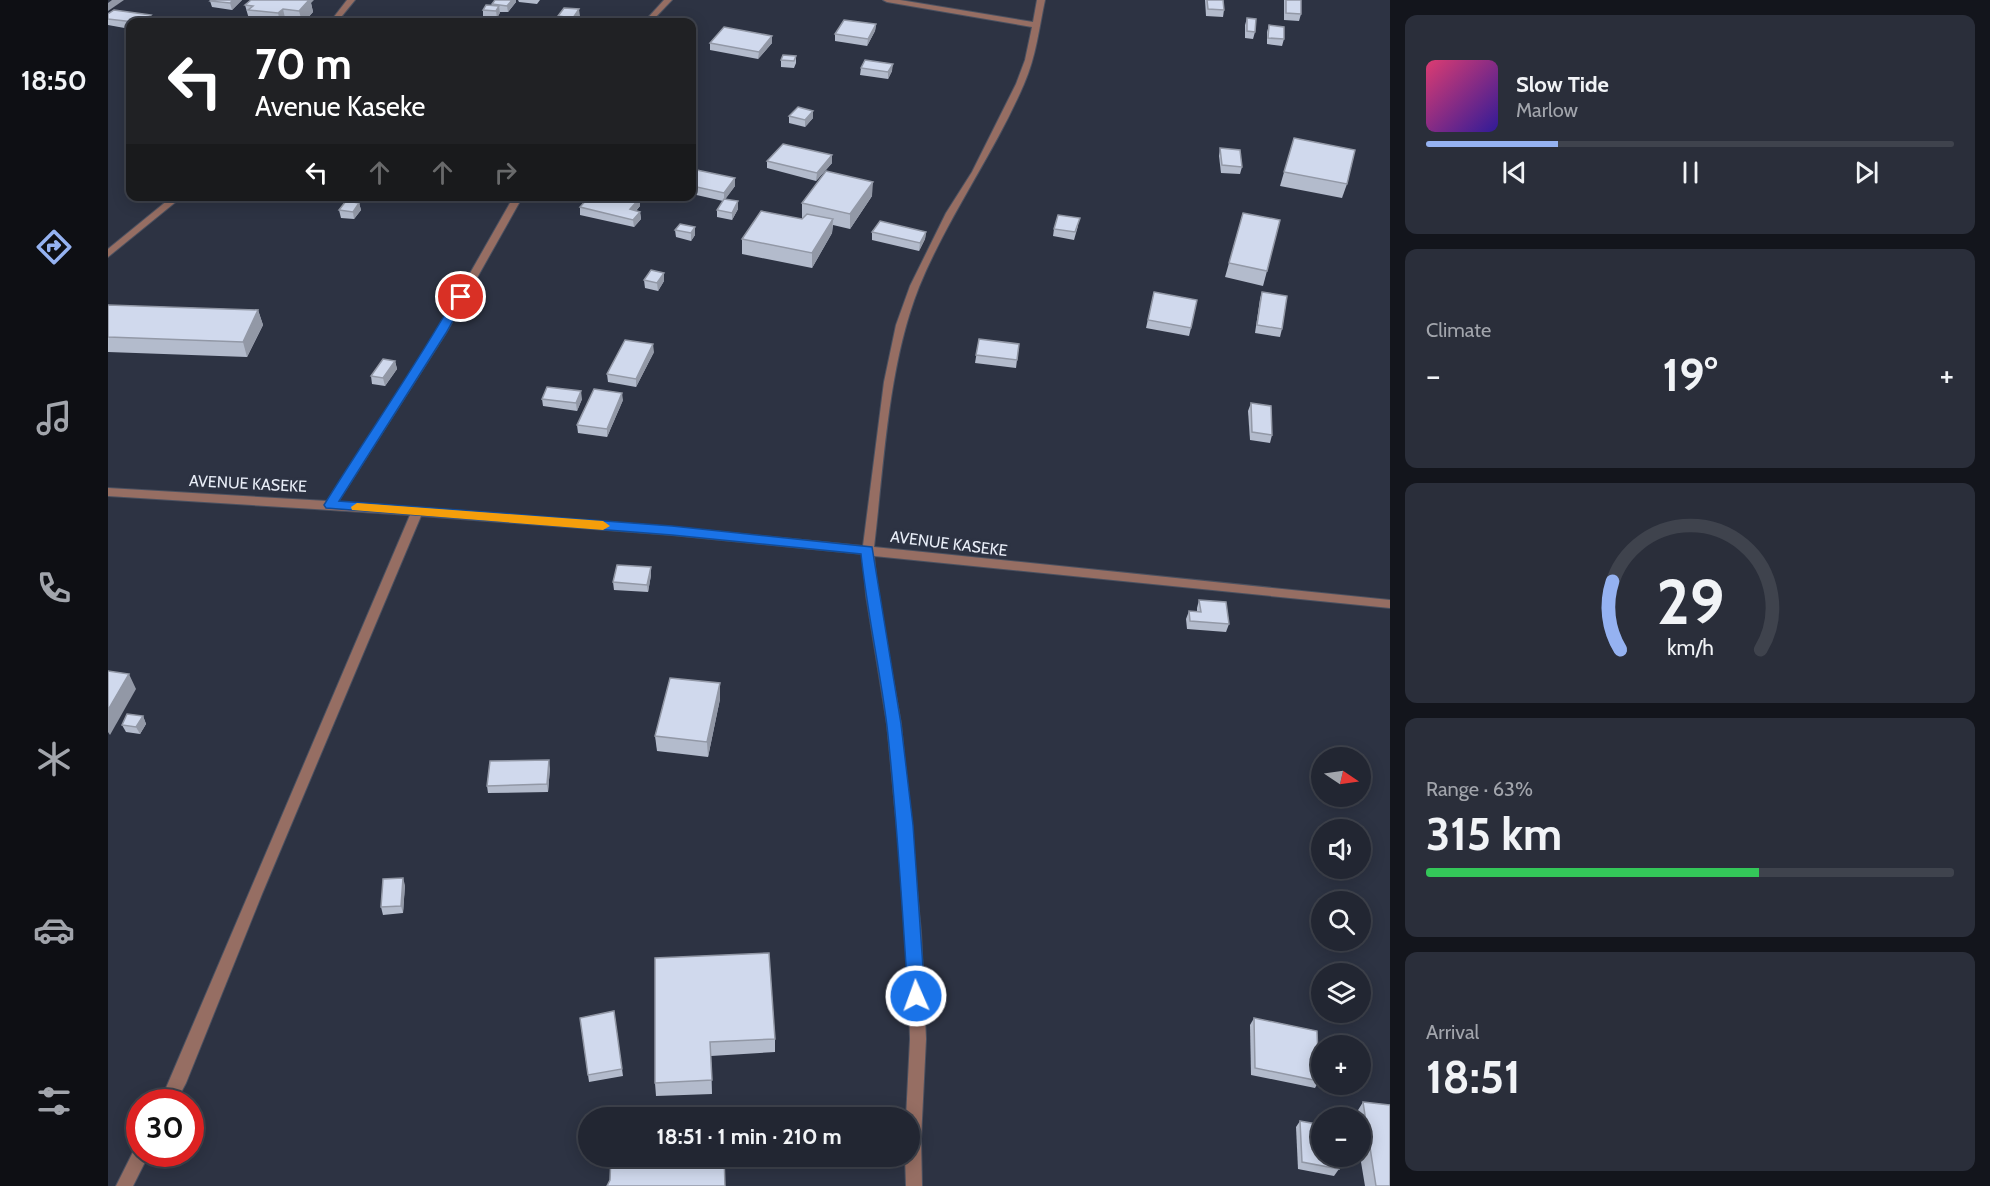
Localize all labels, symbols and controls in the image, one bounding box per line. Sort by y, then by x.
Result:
text: 70 m [255,38,352,90]
icon: left [156,42,234,120]
text: 18:50 [21,64,87,97]
text: Slow Tide [1516,71,1609,98]
text: Avenue Kaseke [255,90,425,123]
text: Marlow [1516,98,1578,122]
icon: left [300,156,333,189]
icon: ahead [363,156,396,189]
icon: ahead [426,156,459,189]
icon: right [489,156,522,189]
icon: previous [1498,156,1531,189]
icon: pause [1674,156,1707,189]
icon: next [1850,156,1883,189]
icon: directions [33,226,75,268]
pin [435,271,486,322]
icon: arrive [444,280,477,313]
text: Climate [1426,318,1491,342]
text: 19° [1663,348,1717,402]
text: − [1426,355,1441,395]
text: + [1939,355,1954,395]
icon: music [33,397,75,439]
street label: AVENUE KASEKE [189,471,308,496]
street label: AVENUE KASEKE [889,527,1009,560]
text: 29 [1656,564,1724,640]
icon: phone [33,567,75,609]
text: km/h [1667,634,1713,660]
icon: climate [33,738,75,780]
north arrow [1311,747,1371,807]
map controls [1311,747,1371,1167]
text: Range · 63% [1426,777,1533,801]
text: 315 km [1426,807,1562,861]
button: sound [1311,819,1371,879]
button: search [1311,891,1371,951]
icon: car [33,909,75,951]
button: layers [1311,963,1371,1023]
position arrow [884,964,948,1028]
text: Arrival [1426,1020,1479,1044]
button: + [1311,1035,1371,1095]
text: 18:51 [1426,1050,1521,1104]
icon: filters [33,1080,75,1122]
speed limit sign: 30 [126,1089,204,1167]
button: − [1311,1107,1371,1167]
text: 18:51 · 1 min · 210 m [656,1123,842,1150]

